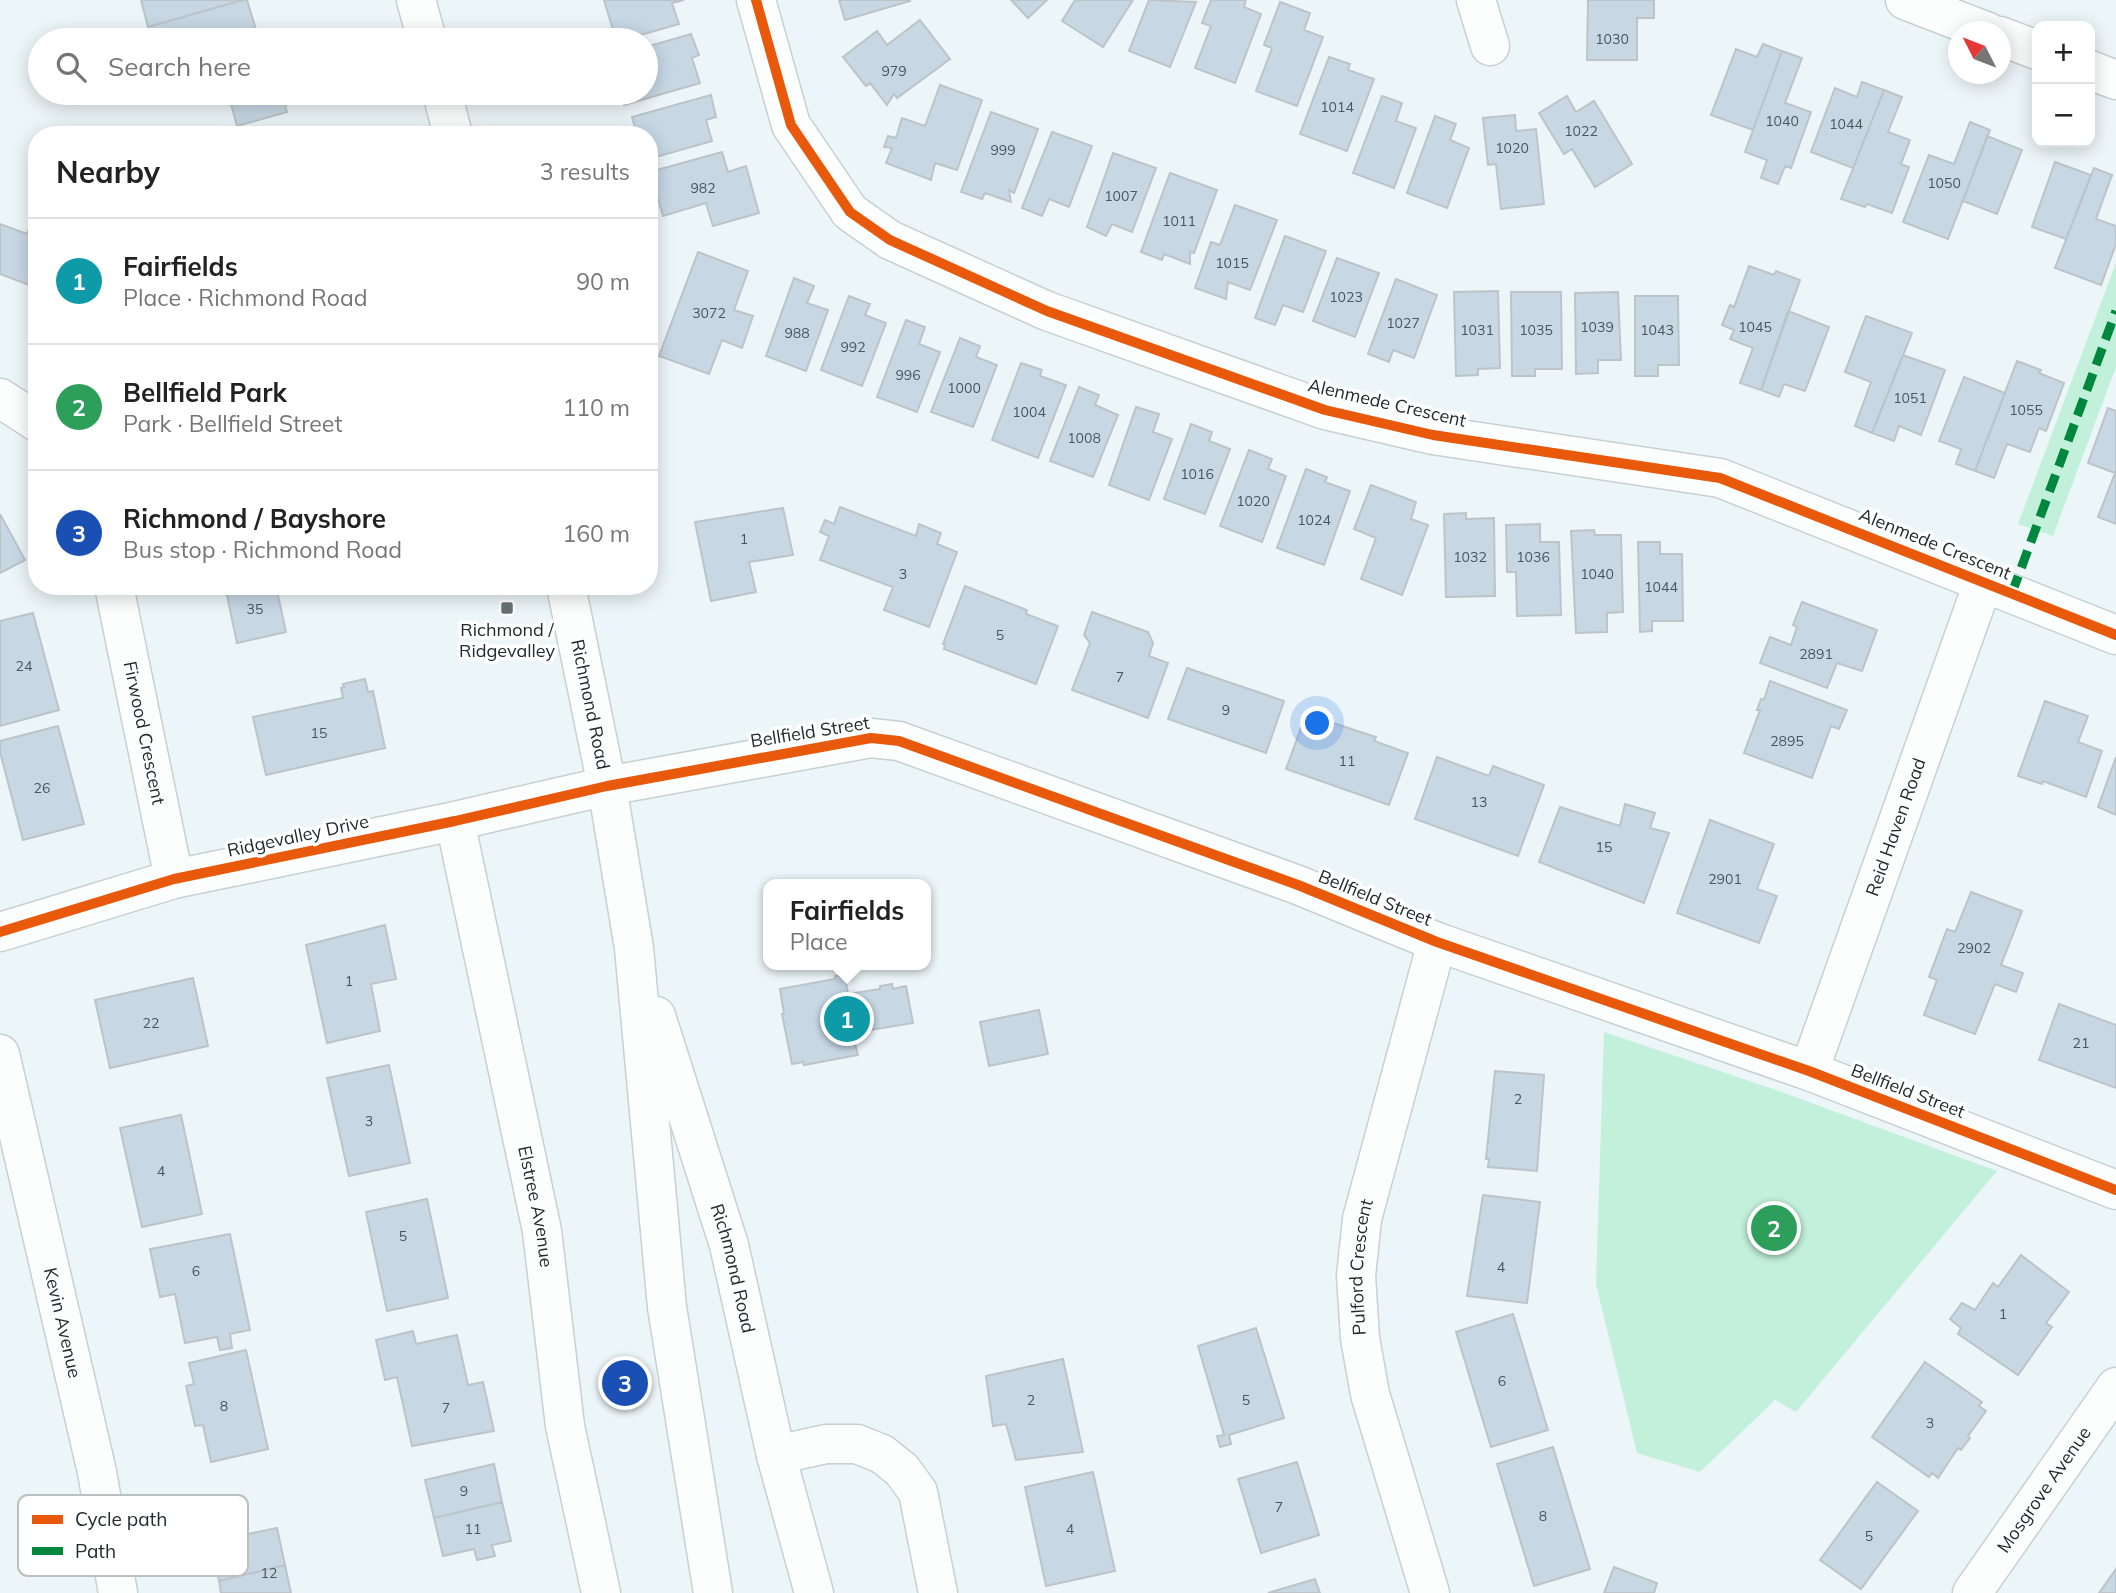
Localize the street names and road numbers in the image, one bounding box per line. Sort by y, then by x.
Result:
street label: Alenmede Crescent [1306,373,1468,432]
street label: Alenmede Crescent [1856,503,2014,584]
street label: Richmond Road [566,637,615,772]
street label: Firwood Crescent [119,659,170,807]
street label: Bellfield Street [749,711,871,752]
street label: Reid Haven Road [1860,755,1931,899]
street label: Ridgevalley Drive [225,809,371,862]
street label: Bellfield Street [1315,864,1435,931]
street label: Bellfield Street [1848,1058,1968,1123]
street label: Elstree Avenue [513,1144,558,1269]
street label: Pulford Crescent [1344,1196,1378,1336]
street label: Richmond Road [706,1201,760,1335]
street label: Kevin Avenue [39,1265,87,1380]
street label: Mosgrove Avenue [1992,1422,2096,1557]

